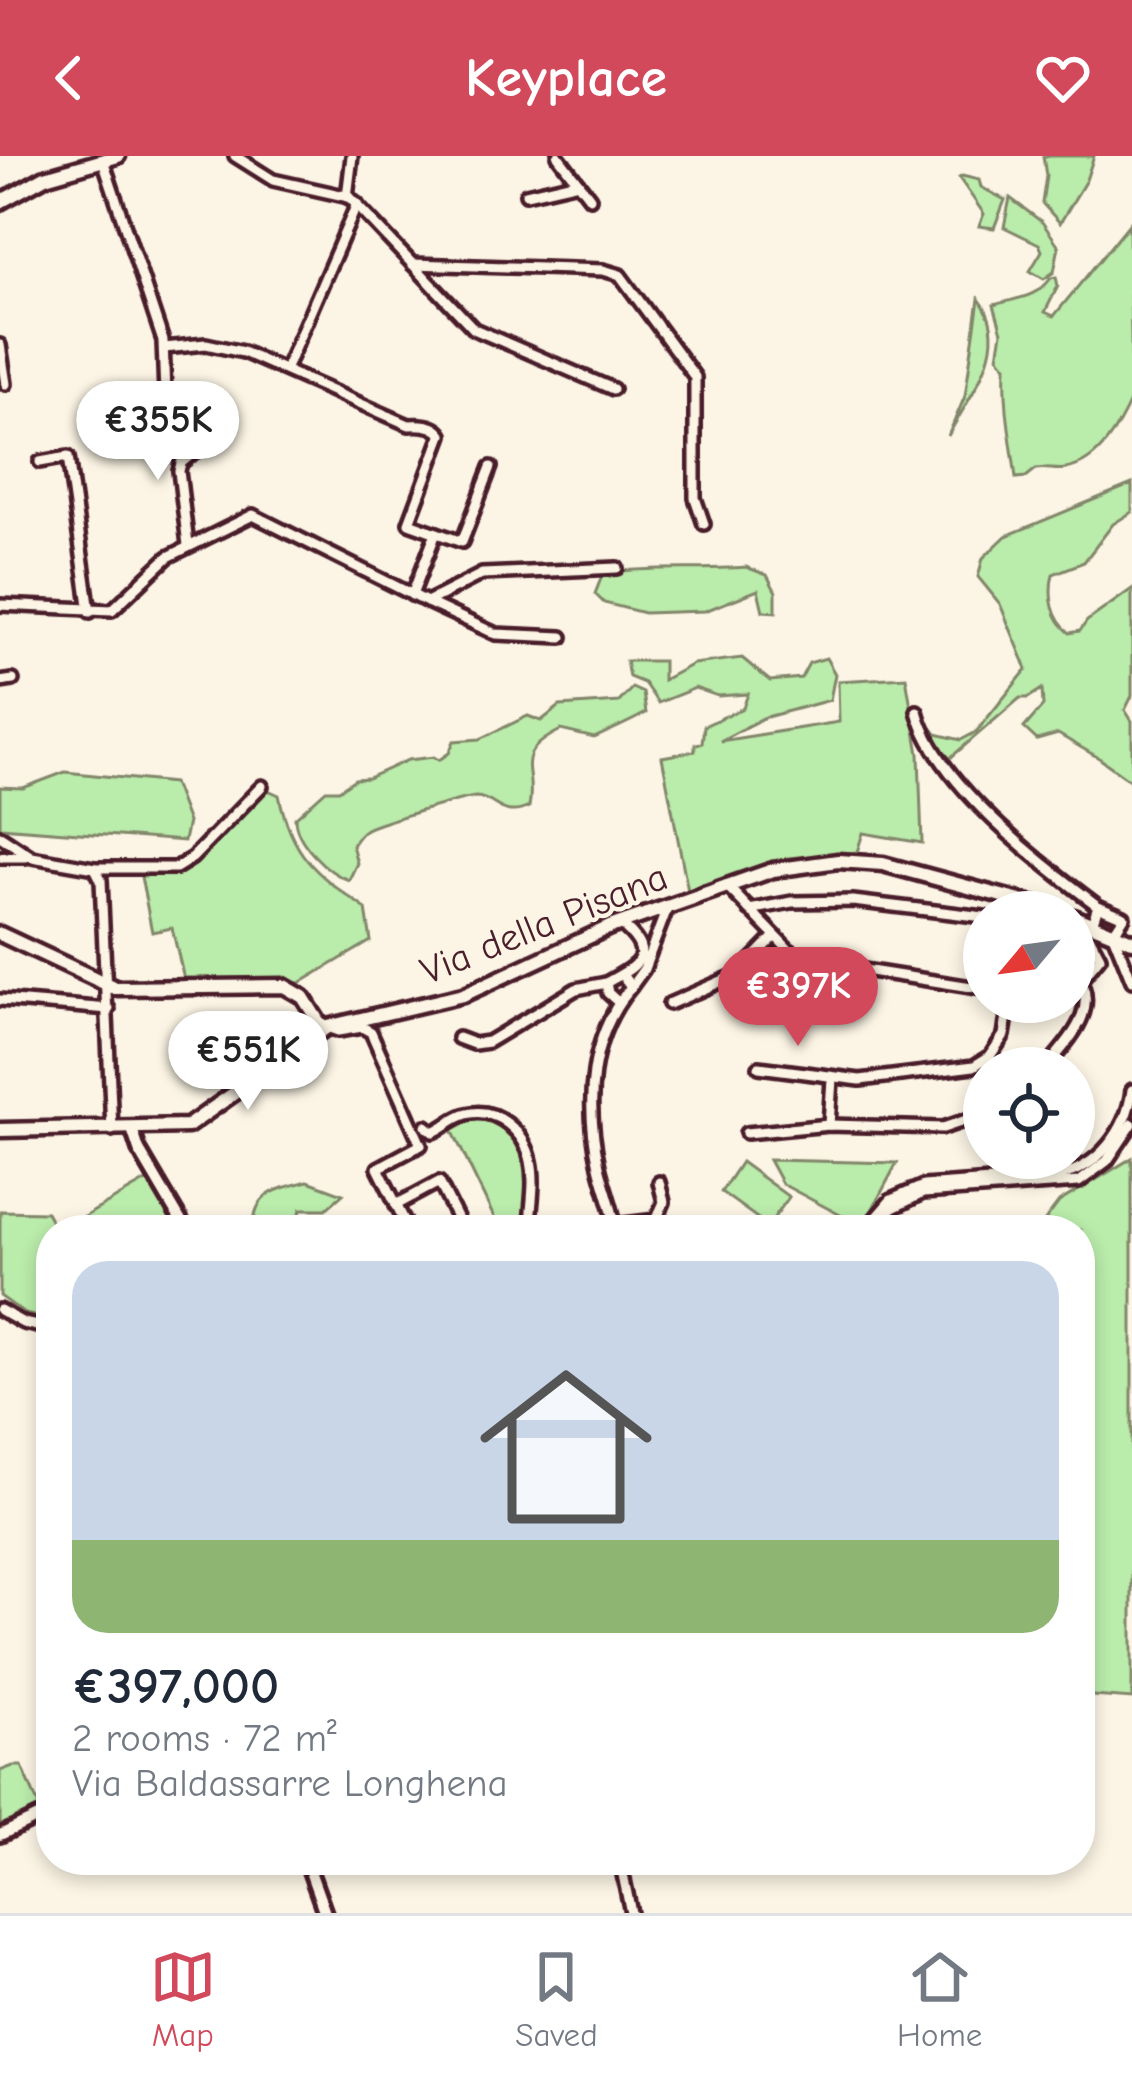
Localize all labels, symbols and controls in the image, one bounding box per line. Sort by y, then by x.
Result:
icon: back [36,45,102,111]
icon: heart [1030,45,1096,111]
text: Keyplace [465,47,667,110]
pin: €355K [74,381,242,483]
text: €355K [103,397,213,442]
street label: Via della Pisana [414,854,674,994]
north arrow [963,891,1095,1023]
map controls [963,891,1095,1179]
pin: €397K [714,947,882,1049]
text: €397K [745,963,851,1008]
pin: €551K [164,1011,332,1113]
text: €551K [195,1027,301,1072]
button: locate [963,1047,1095,1179]
icon: home [458,1339,674,1555]
text: €397,000 [72,1657,279,1716]
text: 2 rooms · 72 m² [72,1716,337,1761]
text: Via Baldassarre Longhena [72,1761,508,1806]
tab: Map [150,1944,216,2054]
tab: Saved [515,1944,598,2054]
tab: Home [897,1944,982,2054]

